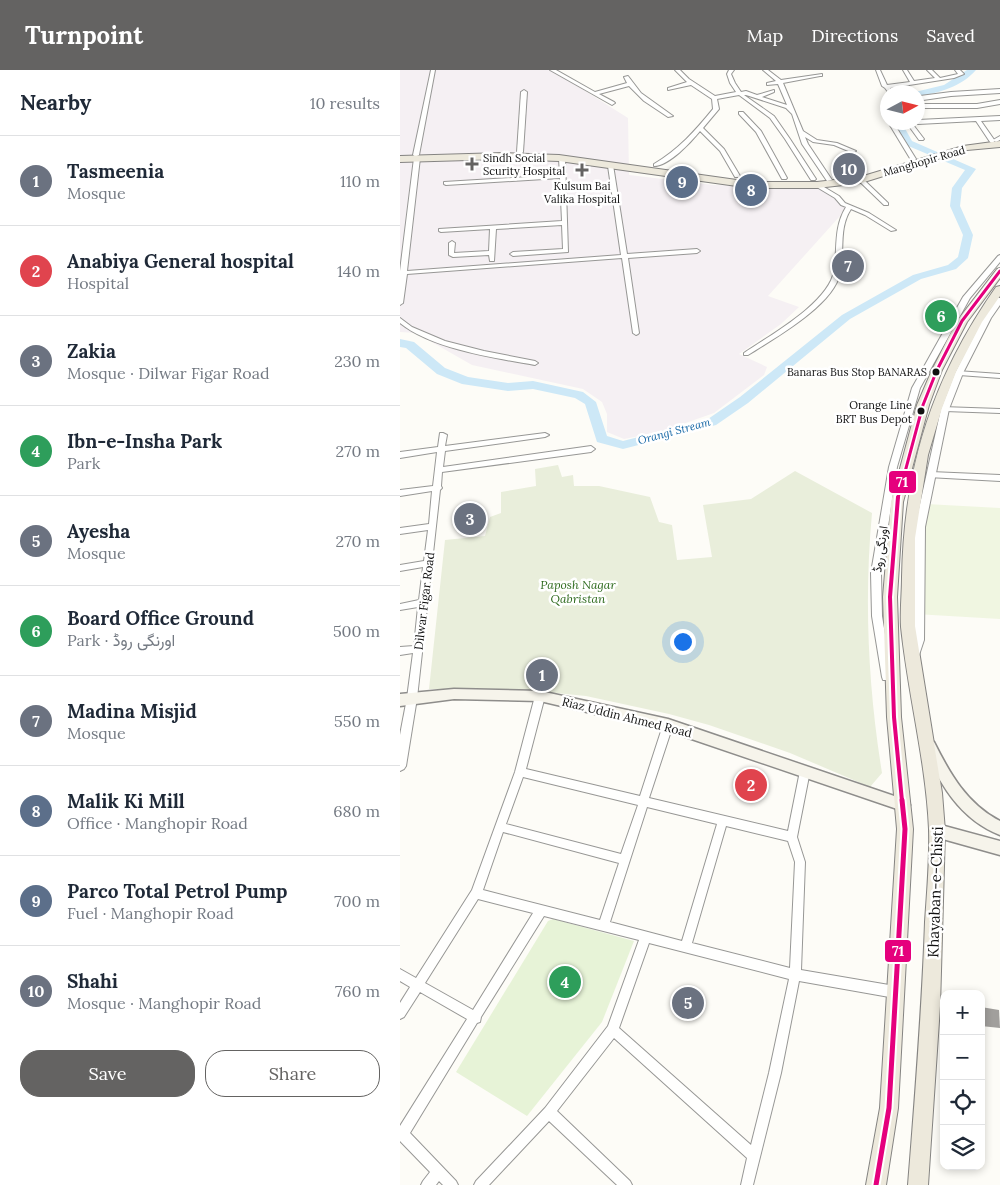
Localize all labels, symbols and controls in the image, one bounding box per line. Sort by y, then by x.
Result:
text: Turnpoint [25,20,143,51]
text: Map [747,24,783,47]
text: Directions [811,24,898,47]
text: Saved [926,24,975,47]
north arrow [880,85,925,130]
text: Nearby [20,89,91,116]
text: 10 results [310,93,380,113]
street label: Manghopir Road [881,142,967,179]
pin: 10 [833,150,865,188]
place label: Sindh Social Scurity Hospital [483,151,565,178]
marker: Sindh Social Scurity Hospital [465,157,479,171]
text: Tasmeenia [67,159,164,183]
marker: Kulsum Bai Valika Hospital [575,163,589,177]
pin: 9 [666,163,698,201]
text: 1 [33,171,39,191]
text: 110 m [340,171,380,191]
pin: 8 [735,171,767,209]
place label: Kulsum Bai Valika Hospital [543,179,620,206]
text: Mosque [67,183,126,203]
pin: 7 [832,247,864,285]
text: Anabiya General hospital [67,249,294,273]
text: 2 [32,261,40,281]
text: 140 m [337,261,380,281]
text: Hospital [67,273,129,293]
pin: 6 [925,297,957,335]
text: Zakia [67,339,116,363]
text: 3 [32,351,40,371]
text: 230 m [334,351,380,371]
text: Mosque · Dilwar Figar Road [67,363,269,383]
place label: Banaras Bus Stop BANARAS [787,365,927,379]
marker: Banaras Bus Stop BANARAS [931,367,941,377]
place label: Orange Line BRT Bus Depot [836,398,913,426]
marker: Orange Line BRT Bus Depot [916,406,926,416]
water label: Orangi Stream [636,415,712,447]
text: Ibn-e-Insha Park [67,429,222,453]
text: 4 [32,441,40,461]
text: 270 m [336,441,380,461]
text: Park [67,453,100,473]
line badge: 71 [888,470,917,494]
text: 71 [896,473,908,491]
pin: 3 [454,500,486,538]
text: Ayesha [67,519,130,543]
street label: اورنگی روڈ [869,525,892,573]
text: 5 [32,531,40,551]
text: 270 m [336,531,380,551]
text: Mosque [67,543,126,563]
street label: Dilwar Figar Road [411,551,437,651]
park label: Paposh Nagar Qabristan [540,577,616,606]
text: Board Office Ground [67,606,254,630]
text: 6 [31,621,41,641]
text: 500 m [333,621,380,641]
your location [670,629,696,655]
text: Park · اورنگی روڈ [67,630,175,650]
pin: 1 [526,656,558,694]
street label: Riaz Uddin Ahmed Road [560,694,694,740]
text: Madina Misjid [67,699,197,723]
text: 7 [32,711,40,731]
text: 550 m [334,711,380,731]
text: Mosque [67,723,126,743]
pin: 2 [735,766,767,804]
text: Malik Ki Mill [67,789,185,813]
text: 8 [31,801,41,821]
text: 680 m [333,801,380,821]
text: Office · Manghopir Road [67,813,248,833]
street label: Khayaban-e-Chisti [923,826,947,958]
text: Parco Total Petrol Pump [67,879,288,903]
text: 9 [31,891,41,911]
text: 700 m [334,891,380,911]
text: Fuel · Manghopir Road [67,903,234,923]
line badge: 71 [884,939,912,963]
text: 71 [892,942,904,960]
pin: 4 [549,963,581,1001]
text: Shahi [67,969,118,993]
text: 10 [28,981,44,1001]
text: 760 m [335,981,380,1001]
pin: 5 [672,984,704,1022]
map controls [940,990,985,1170]
button: + [940,990,985,1035]
text: Mosque · Manghopir Road [67,993,261,1013]
button: − [940,1035,985,1080]
button: Save [20,1050,195,1097]
button: Share [205,1050,380,1097]
button: locate [940,1080,985,1125]
button: layers [940,1125,985,1170]

